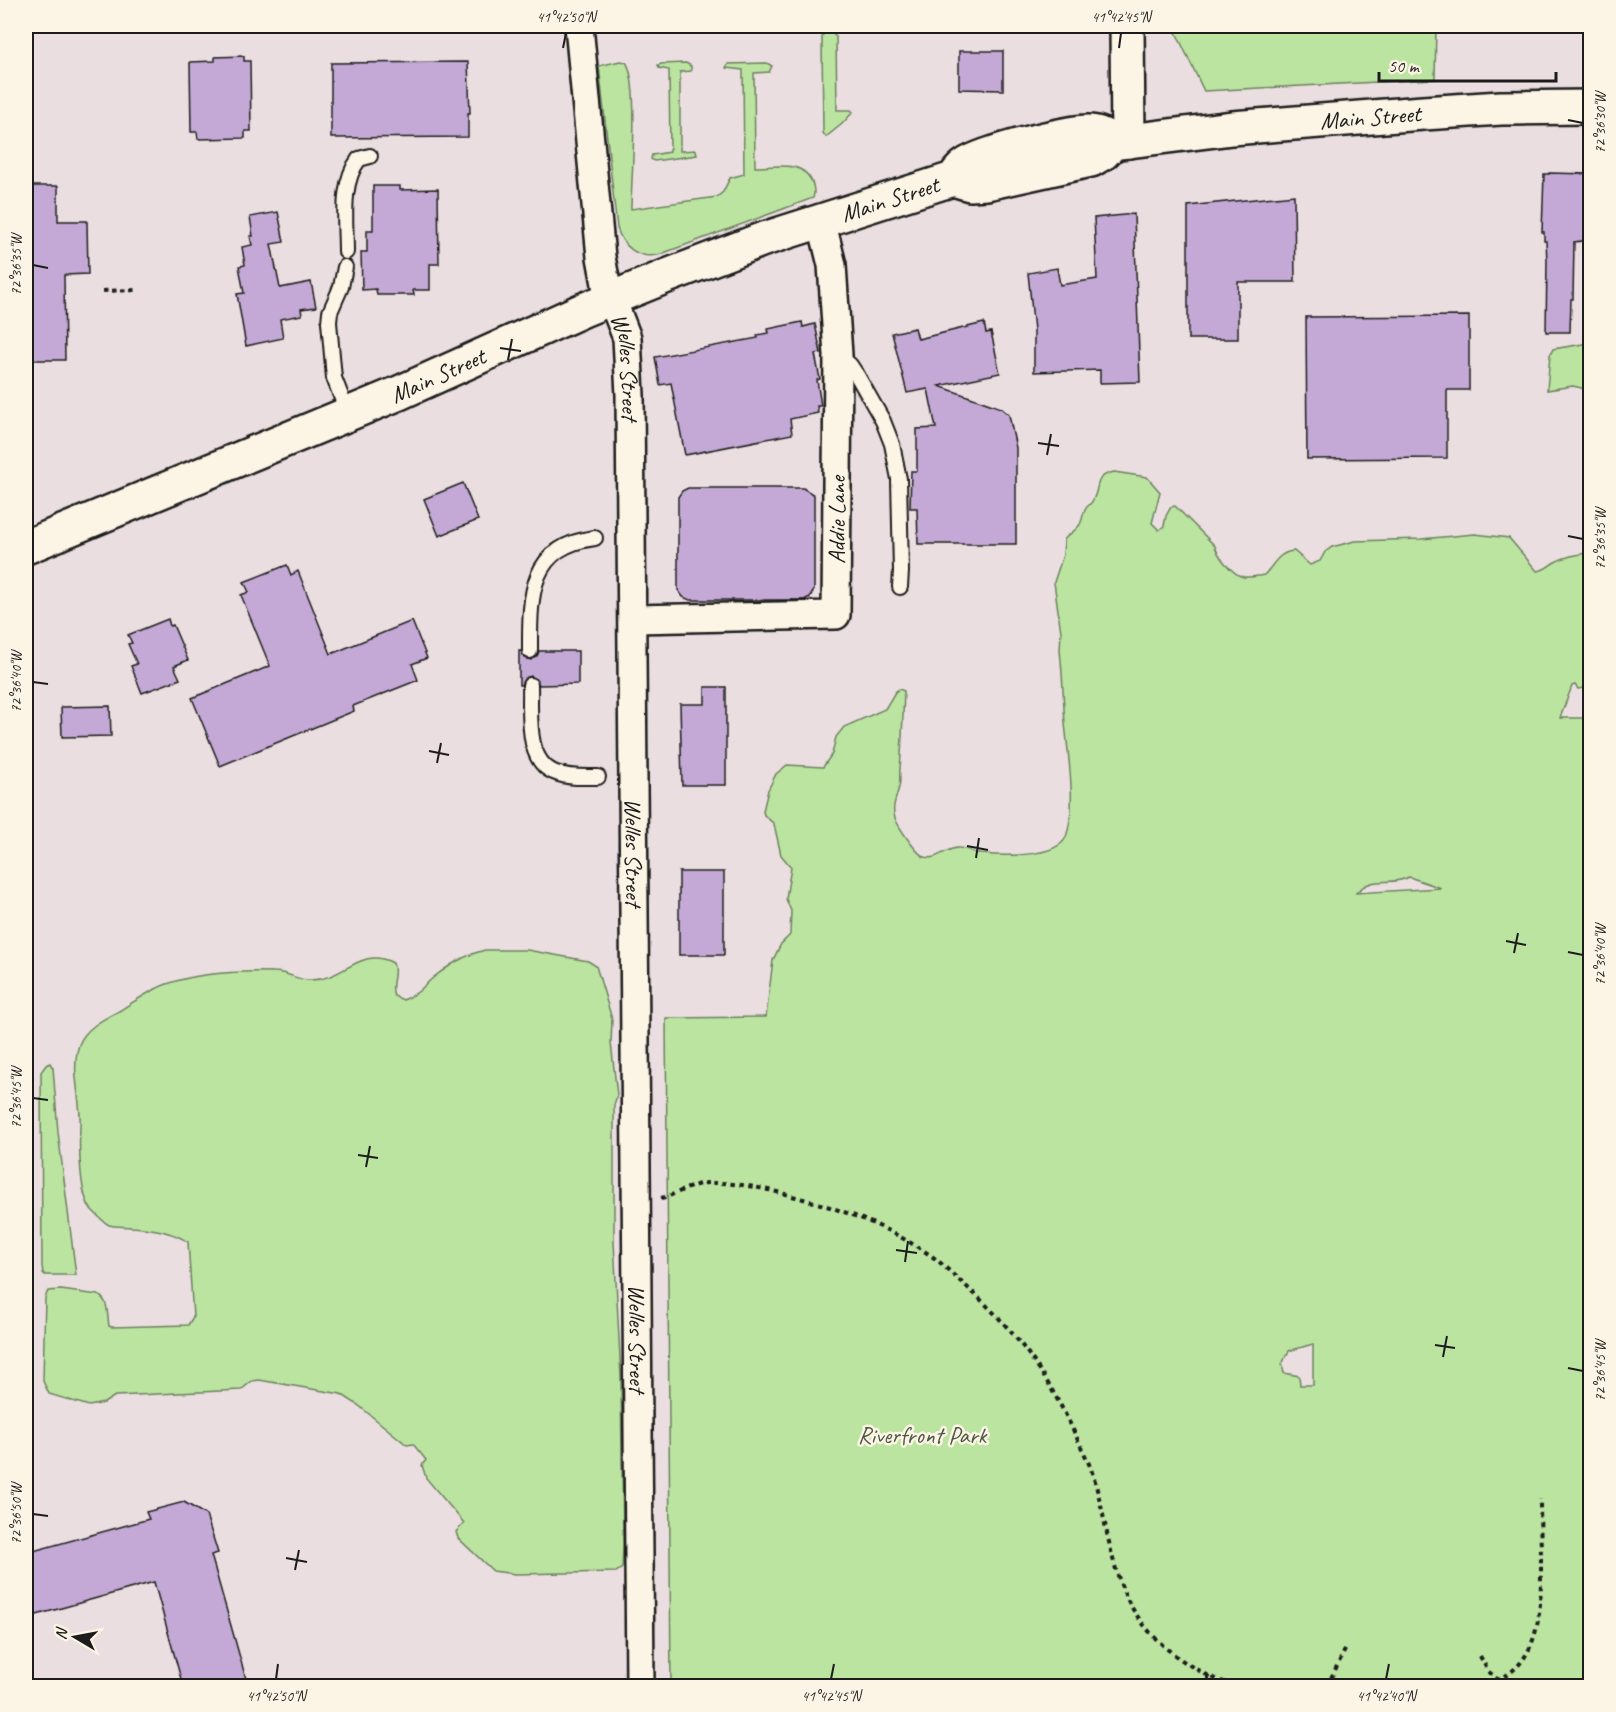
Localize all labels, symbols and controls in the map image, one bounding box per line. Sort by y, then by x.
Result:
text: 41°42'50"N [536,8,599,27]
text: 41°42'45"N [1091,8,1154,27]
scale bar [1379,45,1556,83]
text: 50 m [1388,55,1421,77]
text: 72°36'30"W [1591,89,1610,153]
street label: Main Street [1319,98,1424,136]
street label: Main Street [837,169,944,229]
text: 72°36'35"W [7,231,26,295]
street label: Welles Street [604,309,645,424]
street label: Main Street [386,340,492,410]
street label: Addie Lane [821,474,852,564]
text: 72°36'35"W [1591,505,1610,569]
text: 72°36'40"W [7,648,26,712]
street label: Welles Street [618,798,649,910]
text: 72°36'40"W [1591,921,1610,985]
text: 72°36'45"W [7,1064,26,1128]
street label: Welles Street [622,1284,653,1396]
text: 72°36'45"W [1591,1337,1610,1401]
park label: Riverfront Park [858,1420,989,1450]
text: 72°36'50"W [7,1480,26,1544]
north arrow [45,1607,105,1667]
text: N [51,1625,72,1641]
text: 41°42'50"N [246,1687,309,1706]
text: 41°42'45"N [801,1687,864,1706]
text: 41°42'40"N [1356,1687,1419,1706]

